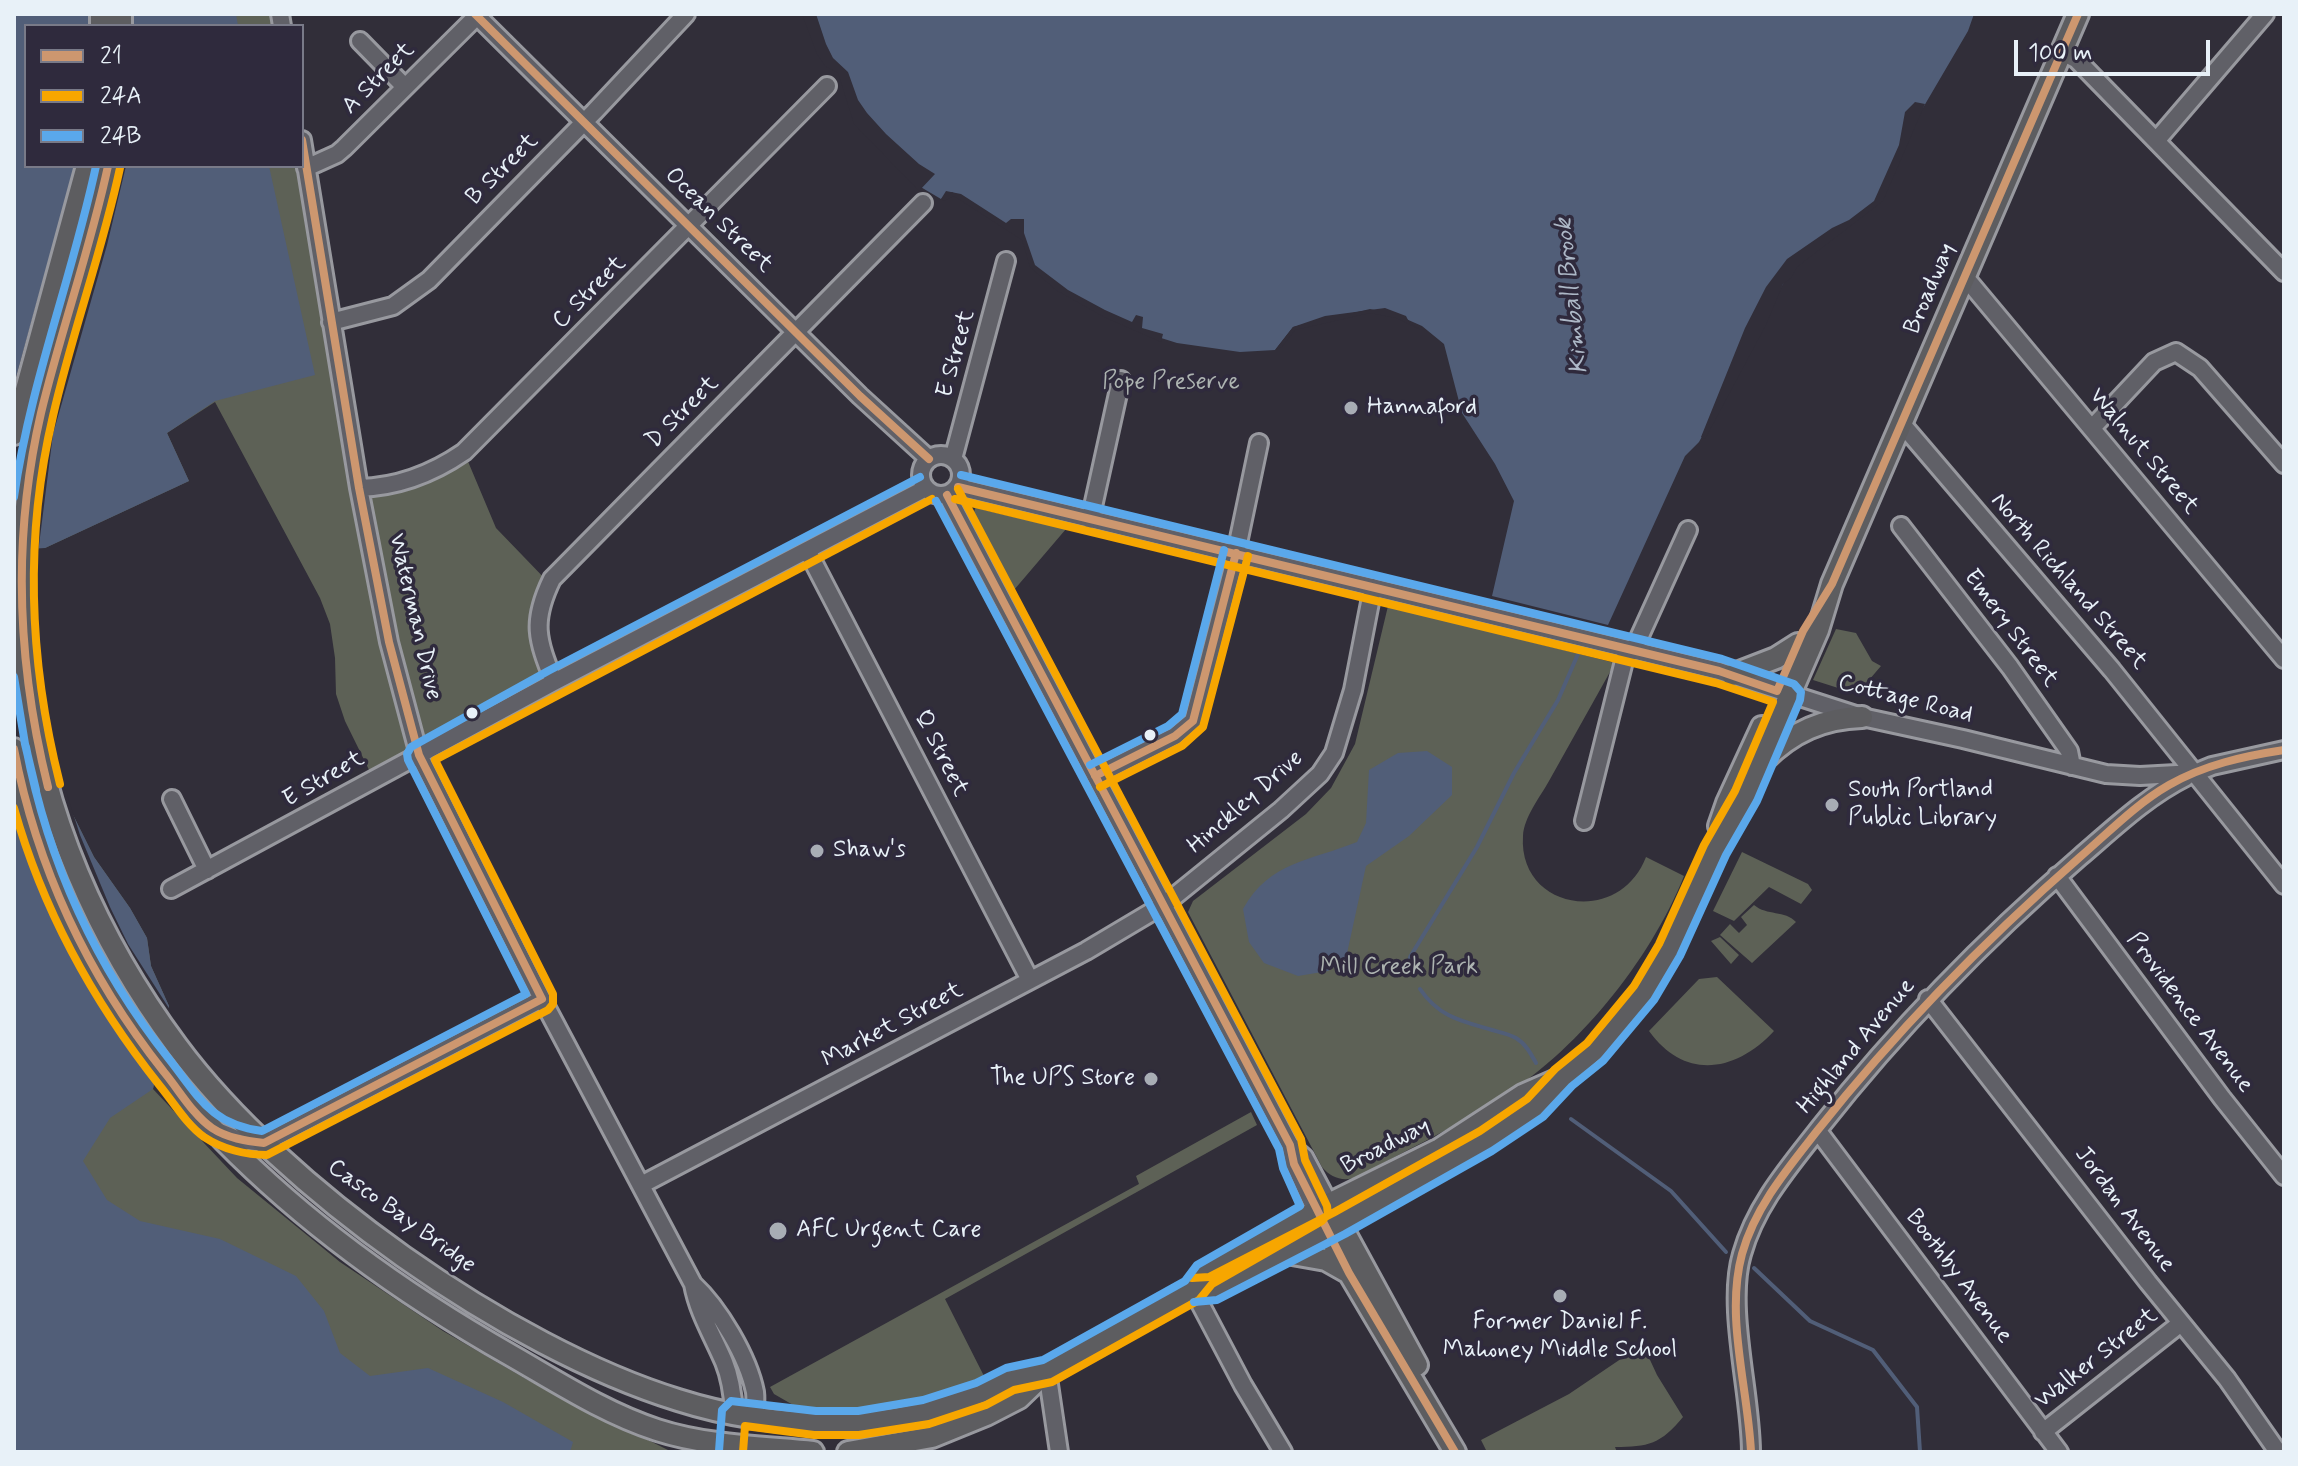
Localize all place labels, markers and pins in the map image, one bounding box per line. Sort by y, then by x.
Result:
place label: Hannaford [1367,394,1477,422]
marker: Hannaford [1342,399,1360,417]
unlabelled marker [464,705,480,721]
unlabelled marker [1142,727,1158,743]
place label: South Portland Public Library [1848,777,1997,833]
marker: South Portland Public Library [1823,796,1841,814]
place label: Shaw's [833,837,906,865]
marker: Shaw's [808,842,826,860]
place label: The UPS Store [990,1065,1135,1093]
marker: The UPS Store [1142,1070,1160,1088]
place label: AFC Urgent Care [796,1217,982,1245]
marker: AFC Urgent Care [767,1220,789,1242]
marker: Former Daniel F. Mahoney Middle School [1551,1287,1569,1305]
place label: Former Daniel F. Mahoney Middle School [1443,1309,1677,1365]

